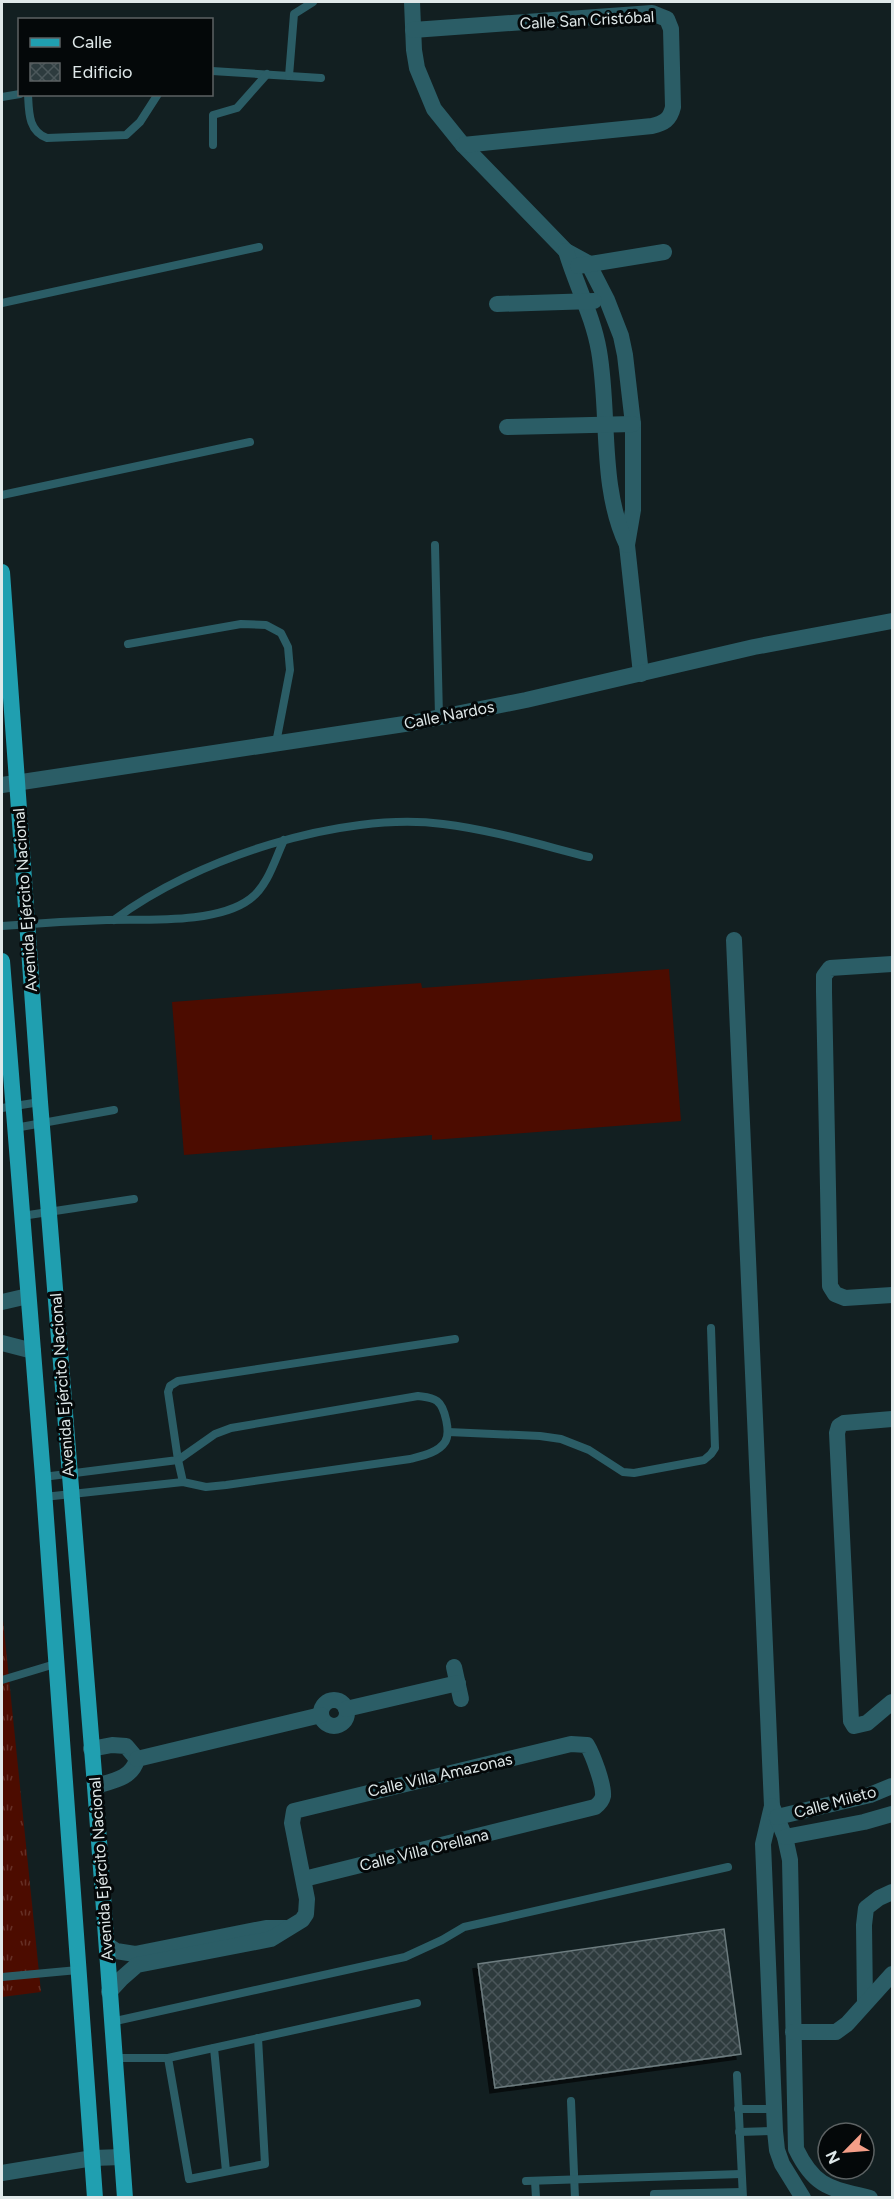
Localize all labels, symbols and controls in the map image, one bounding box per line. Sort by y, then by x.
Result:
street label: Calle San Cristóbal [519,7,655,33]
legend [18,18,213,96]
text: Calle [72,31,112,53]
text: Edificio [72,61,133,83]
street label: Calle Nardos [402,697,496,733]
street label: Avenida Ejército Nacional [9,808,41,992]
street label: Avenida Ejército Nacional [46,1293,78,1477]
street label: Calle Villa Amazonas [366,1749,514,1801]
street label: Avenida Ejército Nacional [85,1777,117,1961]
street label: Calle Mileto [792,1782,878,1822]
street label: Calle Villa Orellana [358,1825,490,1875]
north arrow [816,2121,876,2181]
text: N [822,2148,844,2167]

